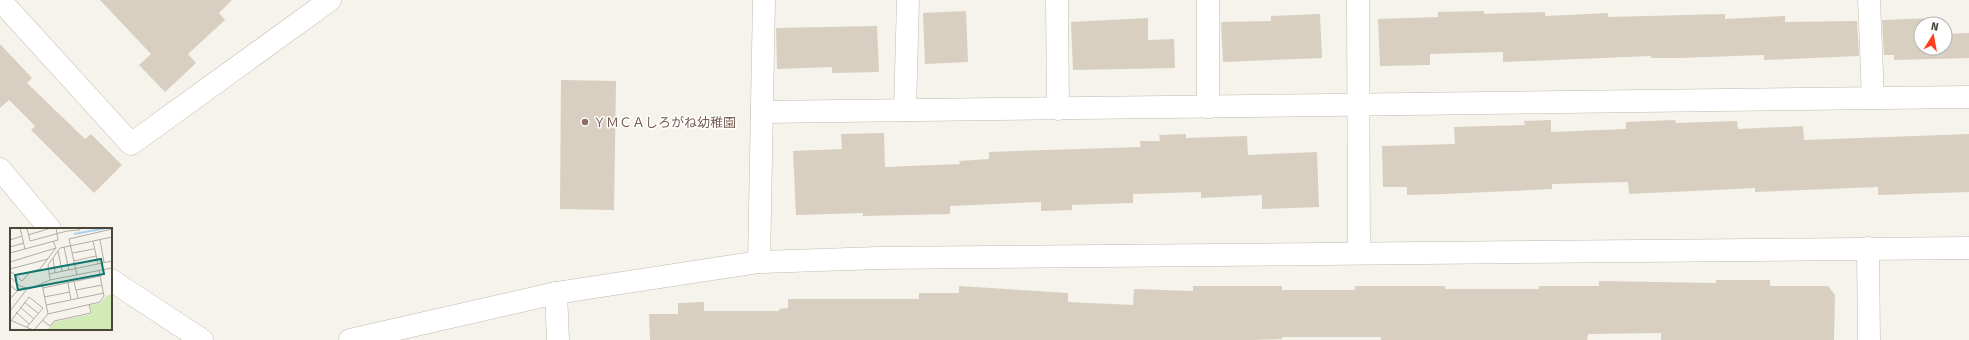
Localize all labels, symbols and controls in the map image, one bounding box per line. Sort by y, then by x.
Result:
north arrow [1913,16,1953,56]
text: N [1930,20,1940,34]
place label: ＹＭＣＡしろがね幼稚園 [593,115,736,130]
marker: ＹＭＣＡしろがね幼稚園 [580,117,590,127]
inset map [10,228,112,330]

